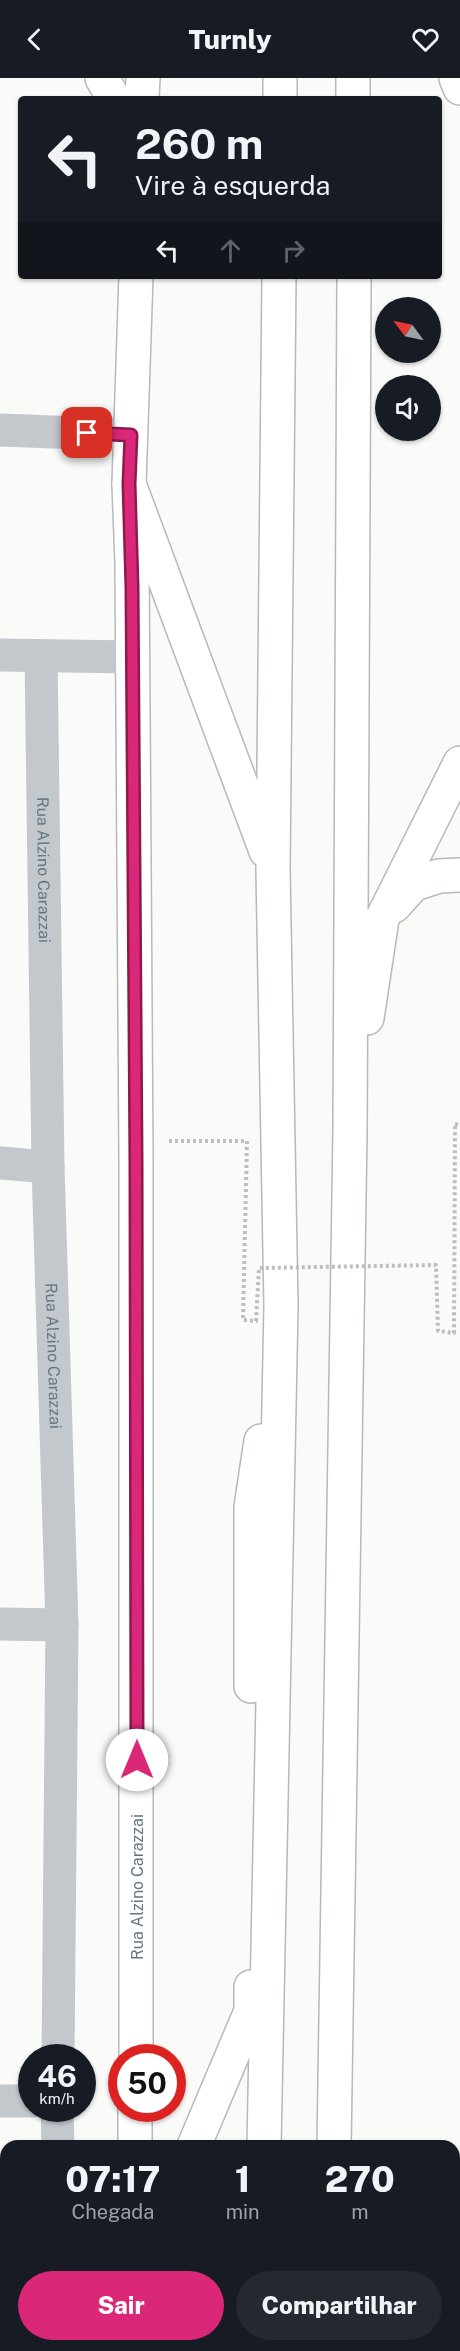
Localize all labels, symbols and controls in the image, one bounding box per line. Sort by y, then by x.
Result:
icon: back [18,23,51,56]
text: Turnly [188,23,272,55]
icon: heart [409,23,442,56]
text: 260 m [135,119,263,168]
icon: left [36,120,114,198]
text: Vire à esquerda [135,169,330,201]
icon: left [151,234,184,267]
icon: ahead [214,234,247,267]
icon: right [277,234,310,267]
north arrow [375,297,441,363]
map controls [375,297,441,441]
button: sound [375,375,441,441]
pin [61,407,112,458]
icon: arrive [70,416,103,449]
street label: Rua Alzino Carazzai [33,797,54,943]
street label: Rua Alzino Carazzai [42,1283,65,1429]
position arrow [105,1728,169,1792]
street label: Rua Alzino Carazzai [128,1814,147,1960]
speed limit sign: 50 [108,2044,186,2122]
text: 46 [37,2058,77,2094]
text: km/h [39,2090,75,2107]
text: 07:17 [65,2158,161,2200]
text: 1 [235,2158,251,2200]
text: 270 [325,2158,395,2200]
text: Chegada [71,2200,154,2224]
text: min [226,2200,260,2224]
text: m [351,2200,368,2224]
button: Sair [18,2271,224,2340]
button: Compartilhar [236,2271,442,2340]

